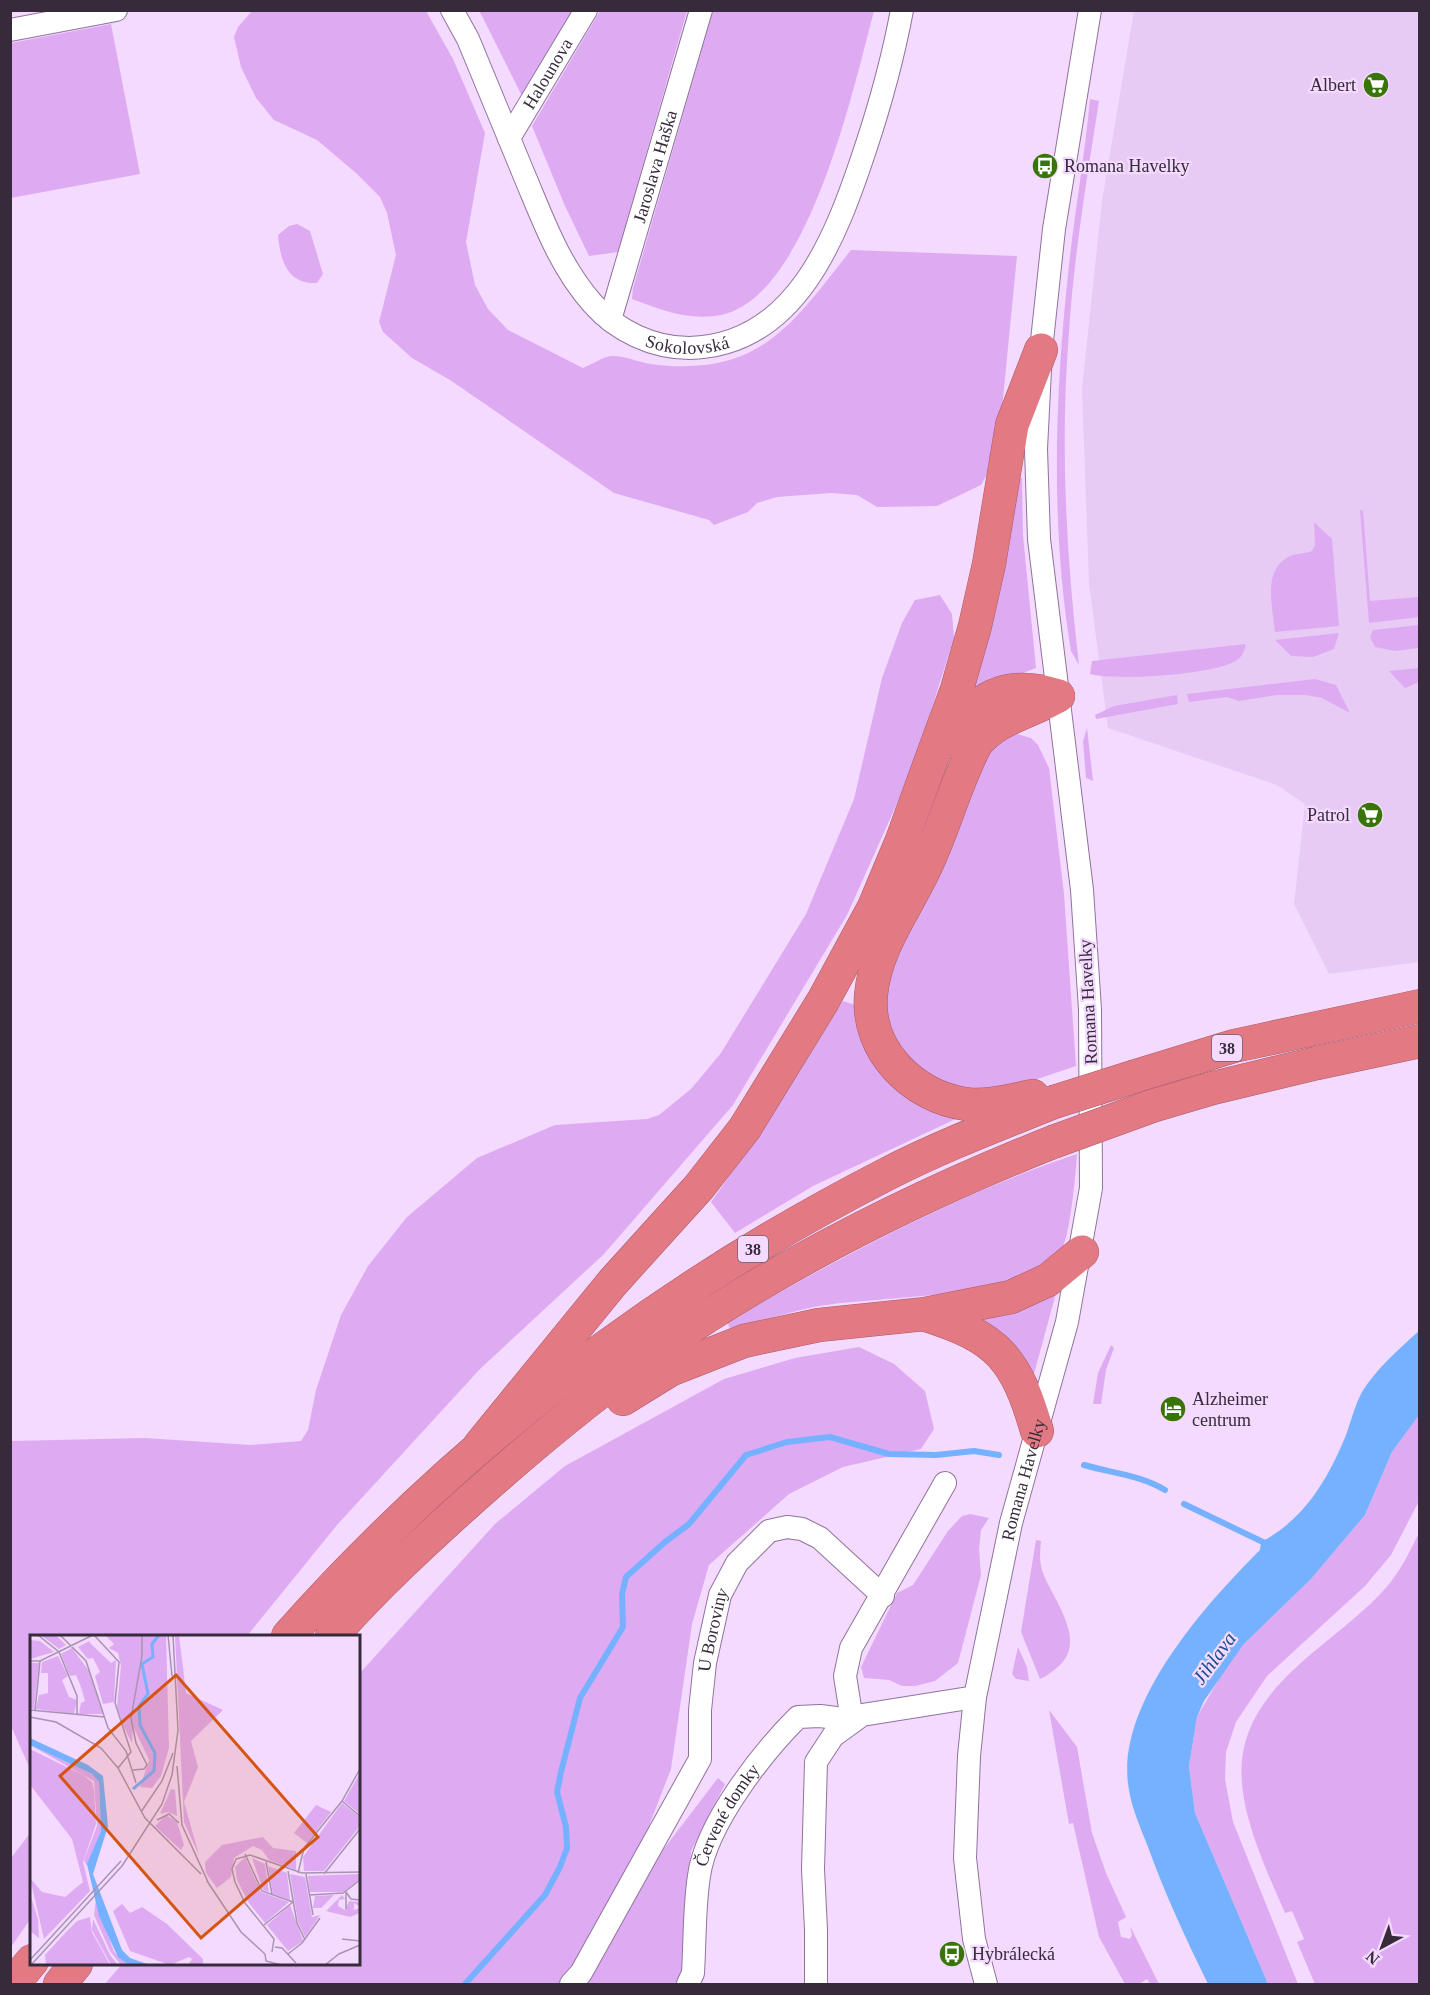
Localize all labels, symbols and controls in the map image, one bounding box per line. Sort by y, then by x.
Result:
street label: Halounova [519,35,577,113]
supermarket icon: Albert [1361,70,1391,100]
place label: Albert [1310,75,1356,95]
street label: Jaroslava Haška [629,108,681,225]
bus stop icon: Romana Havelky [1030,151,1060,181]
place label: Romana Havelky [1064,156,1189,176]
street label: Sokolovská [643,331,731,358]
supermarket icon: Patrol [1355,800,1385,830]
place label: Patrol [1307,805,1350,825]
street label: Romana Havelky [1075,939,1101,1065]
road number: 38 [1212,1035,1242,1061]
road number: 38 [738,1236,768,1262]
place label: Alzheimer centrum [1192,1389,1268,1430]
hotel icon: Alzheimer centrum [1158,1394,1188,1424]
street label: Romana Havelky [998,1417,1050,1543]
street label: U Boroviny [694,1584,732,1673]
water label: Jihlava [1188,1628,1240,1688]
inset map [30,1635,360,1965]
street label: Červené domky [690,1760,763,1869]
north arrow [1352,1917,1412,1977]
bus stop icon: Hybrálecká [937,1939,967,1969]
place label: Hybrálecká [972,1944,1055,1964]
text: N [1362,1947,1382,1968]

